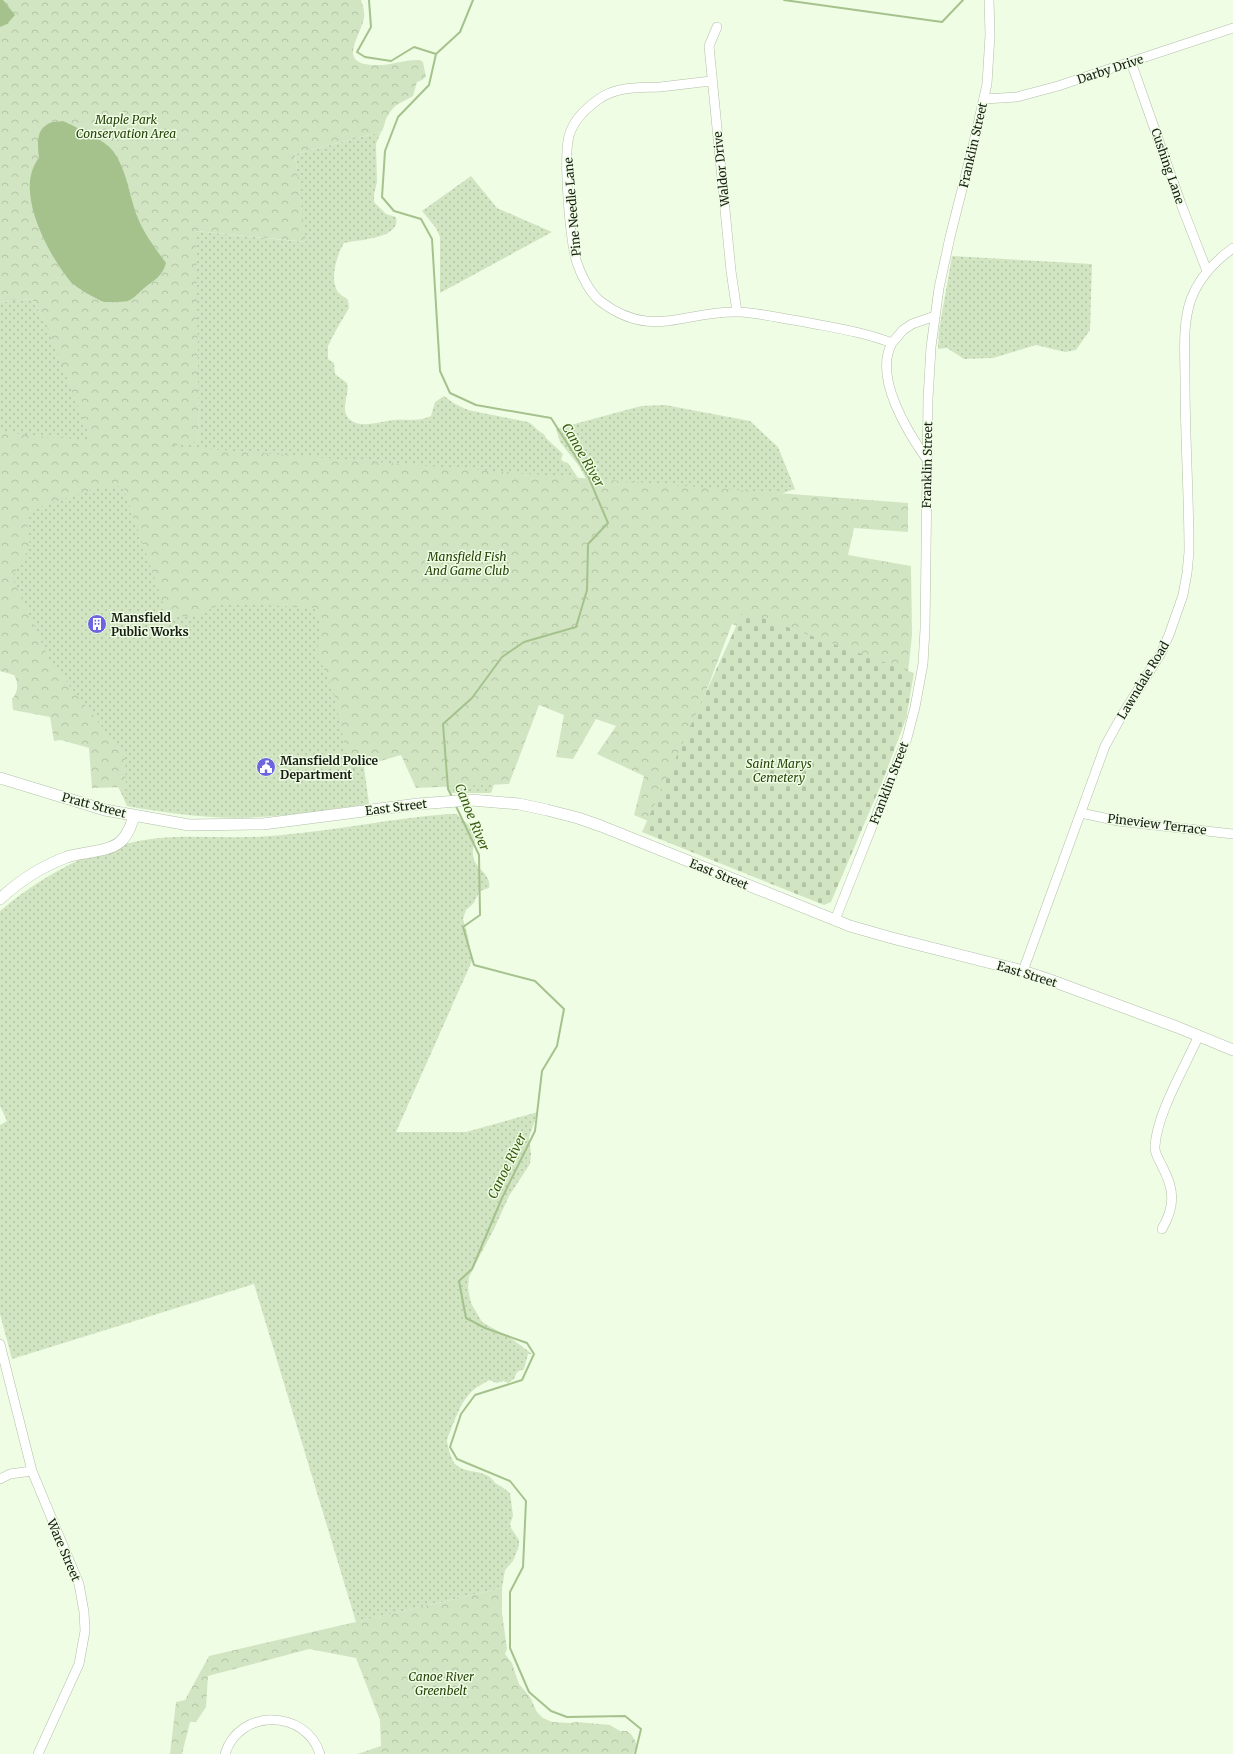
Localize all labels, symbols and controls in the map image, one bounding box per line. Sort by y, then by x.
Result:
street label: Darby Drive [1075,51,1145,87]
street label: Franklin Street [956,101,990,189]
park label: Maple Park Conservation Area [76,112,176,141]
street label: Cushing Lane [1148,126,1188,206]
street label: Waldor Drive [710,131,733,208]
street label: Pine Needle Lane [560,157,584,257]
water label: Canoe River [558,420,608,491]
street label: Franklin Street [919,421,935,509]
park label: Mansfield Fish And Game Club [424,549,509,578]
place label: Mansfield Public Works [111,610,189,639]
building icon: Mansfield Public Works [86,613,108,635]
street label: Lawndale Road [1114,638,1172,722]
street label: Franklin Street [866,739,912,826]
place label: Mansfield Police Department [280,753,379,782]
public building icon: Mansfield Police Department [255,756,277,778]
park label: Saint Marys Cemetery [746,756,812,785]
water label: Canoe River [451,781,493,854]
street label: Pratt Street [60,789,128,821]
street label: East Street [364,796,428,818]
street label: Pineview Terrace [1107,810,1207,838]
street label: East Street [687,855,751,893]
street label: East Street [995,958,1059,990]
water label: Canoe River [484,1130,531,1202]
street label: Ware Street [44,1516,84,1584]
park label: Canoe River Greenbelt [408,1669,475,1698]

